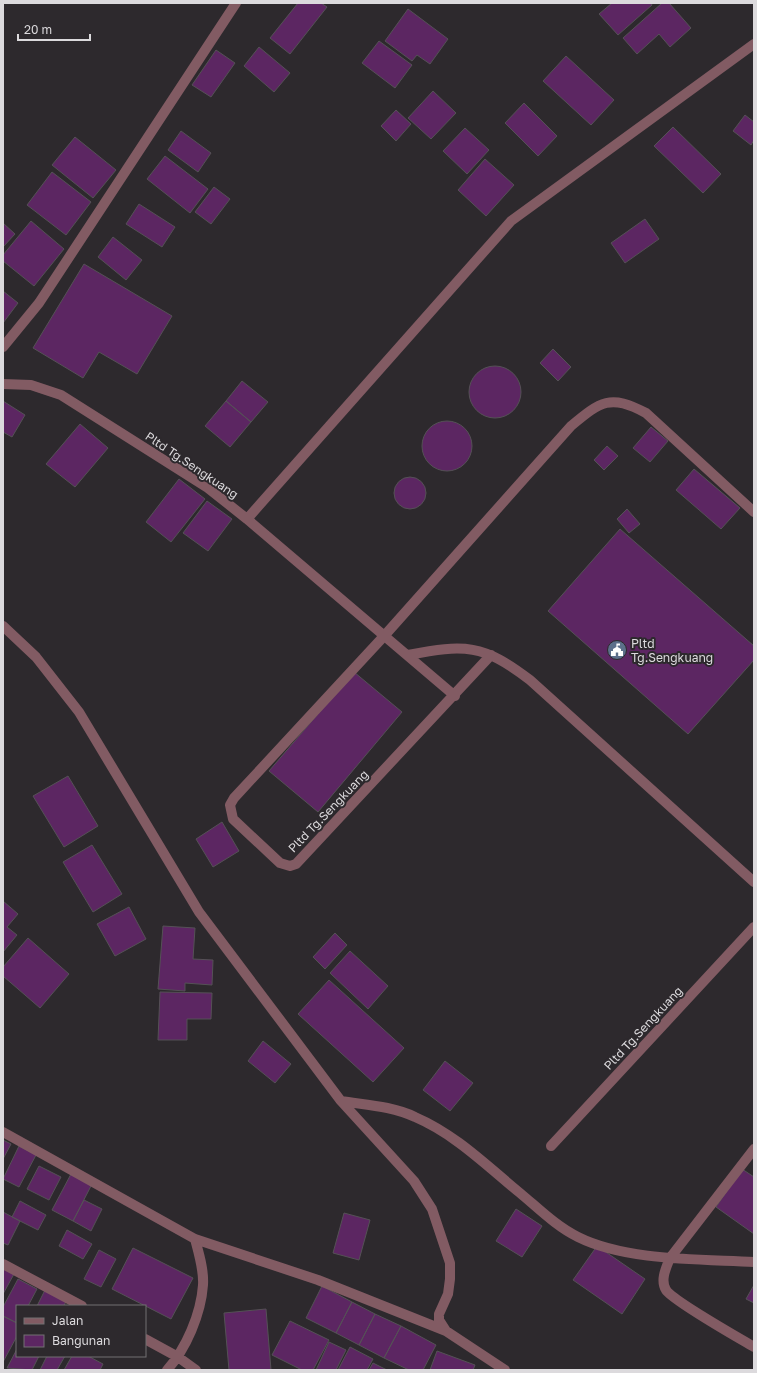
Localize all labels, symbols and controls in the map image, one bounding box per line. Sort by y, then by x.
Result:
scale bar [18,16,90,42]
text: 20 m [24,22,52,37]
street label: Pltd Tg.Sengkuang [143,428,241,502]
place label: Pltd Tg.Sengkuang [631,636,713,665]
public building icon: Pltd Tg.Sengkuang [606,639,628,661]
street label: Pltd Tg.Sengkuang [285,767,371,855]
street label: Pltd Tg.Sengkuang [600,983,686,1073]
legend [16,1305,146,1357]
text: Jalan [52,1313,83,1328]
text: Bangunan [52,1333,110,1348]

